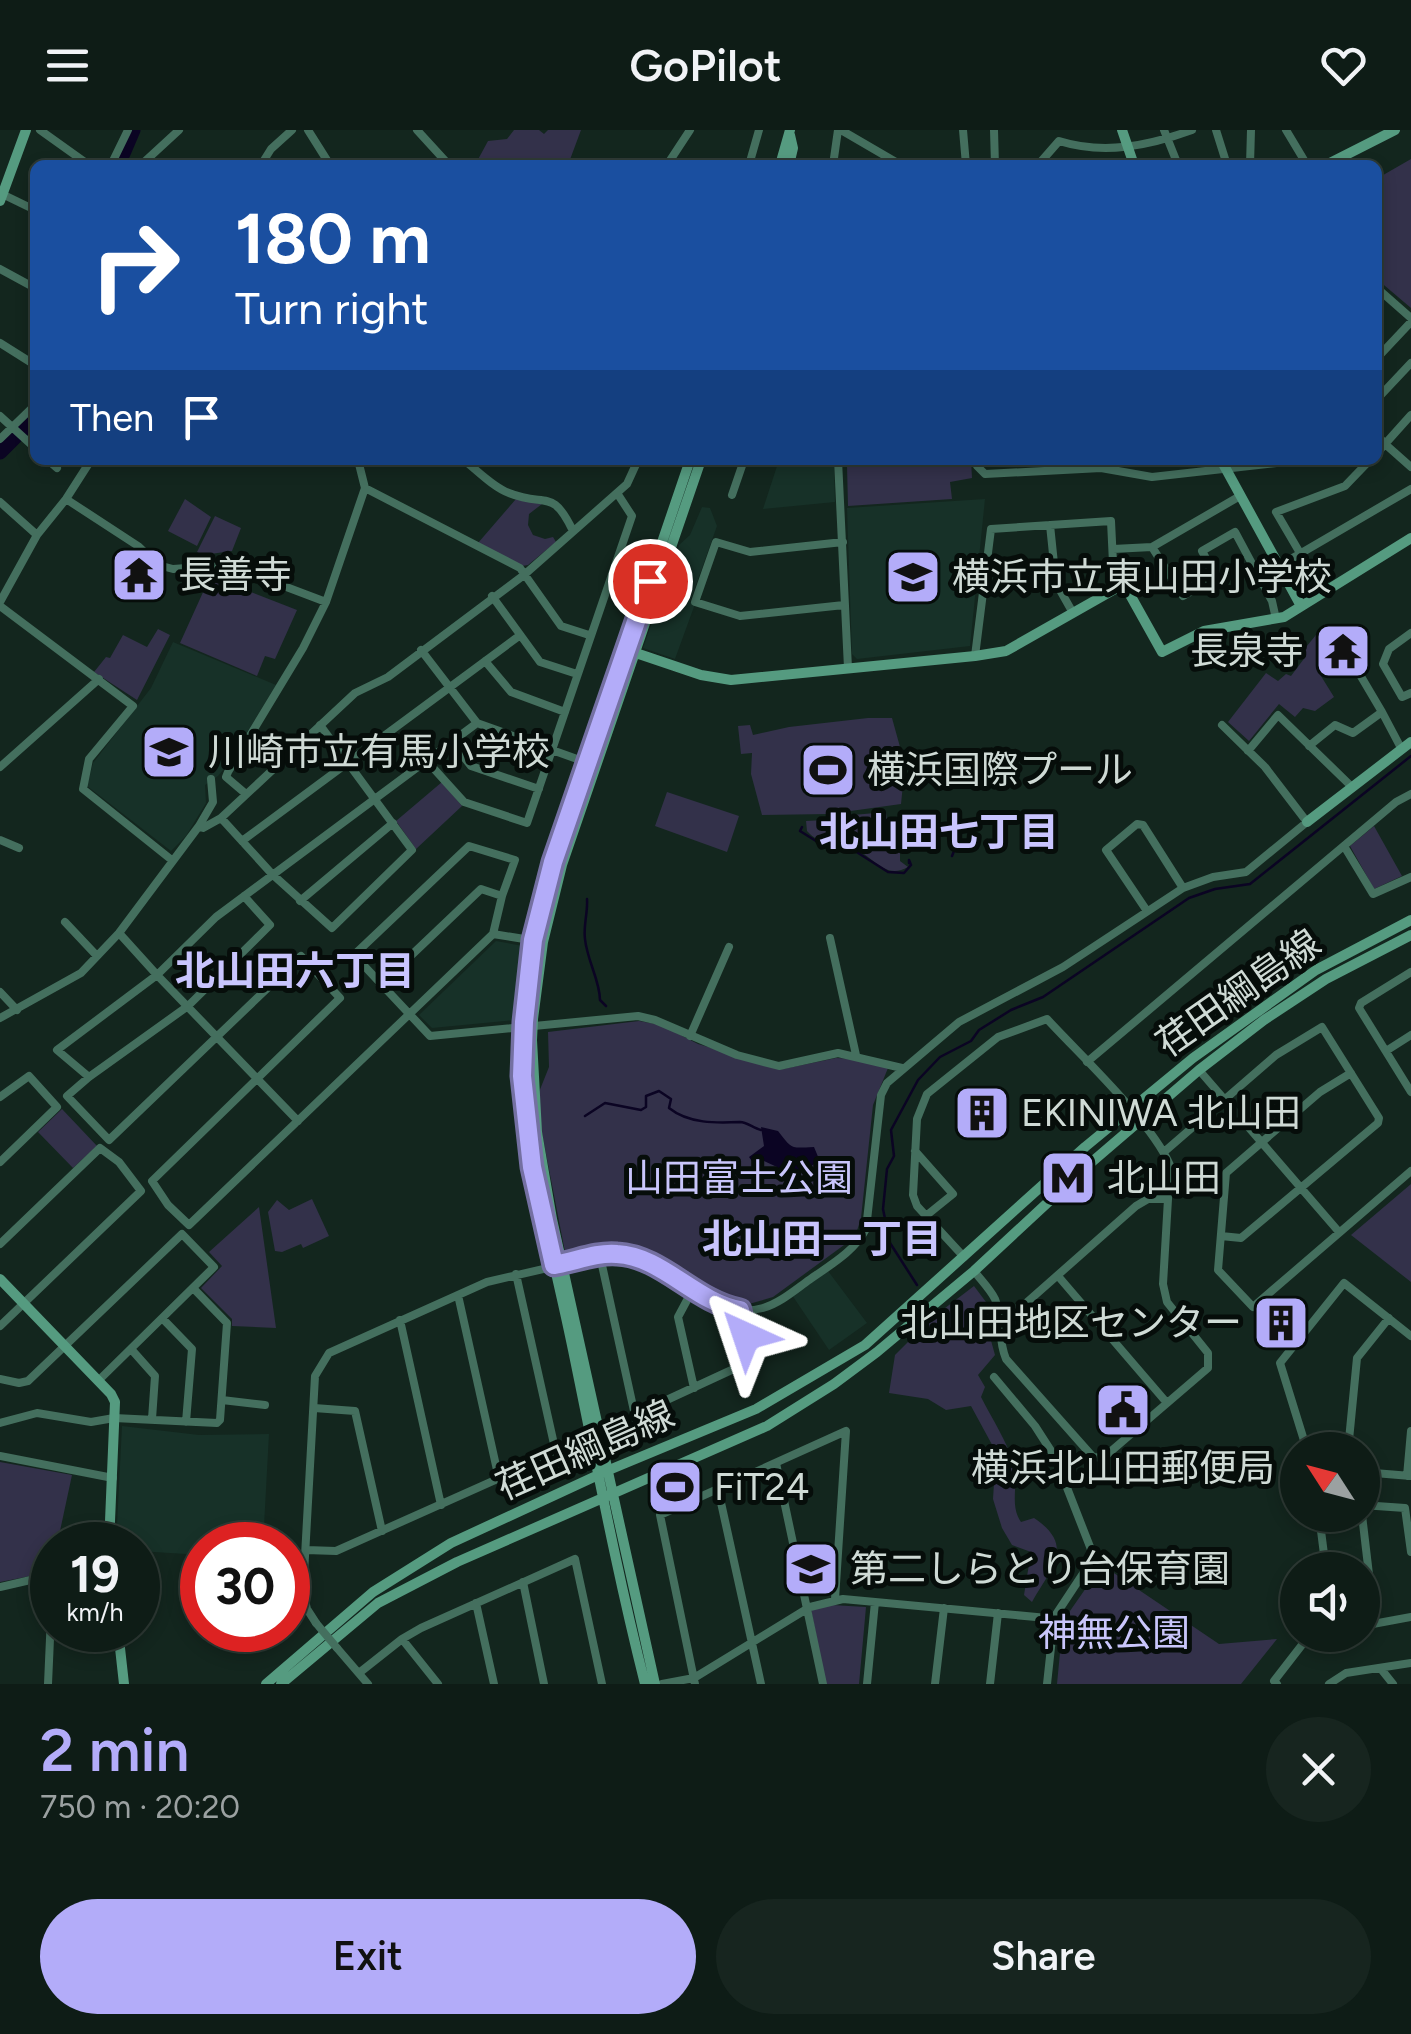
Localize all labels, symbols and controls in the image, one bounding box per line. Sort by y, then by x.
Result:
icon: menu [40,38,95,93]
text: GoPilot [629,38,782,92]
icon: heart [1316,38,1371,93]
text: 180 m [235,196,430,281]
icon: right [70,200,200,330]
text: Turn right [235,281,428,335]
icon: arrive [174,390,229,445]
text: Then [70,395,154,441]
pin [608,539,693,624]
temple icon: 長善寺 [109,545,169,605]
school or university icon: 横浜市立東山田小学校 [883,547,943,607]
place label: 長善寺 [178,552,292,598]
icon: arrive [623,554,678,609]
place label: 横浜市立東山田小学校 [952,554,1332,600]
temple icon: 長泉寺 [1313,621,1373,681]
place label: 長泉寺 [1190,628,1304,674]
school or university icon: 川崎市立有馬小学校 [139,722,199,782]
place label: 川崎市立有馬小学校 [208,729,550,775]
sports icon: 横浜国際プール [798,740,858,800]
place label: 横浜国際プール [867,747,1133,793]
district label: 北山田七丁目 [819,808,1059,856]
street label: 荏田綱島線 [1147,920,1329,1066]
district label: 北山田六丁目 [175,947,415,995]
building icon: EKINIWA 北山田 [952,1083,1012,1143]
place label: EKINIWA 北山田 [1021,1090,1301,1136]
metro station icon: 北山田 [1038,1148,1098,1208]
park label: 山田富士公園 [625,1155,853,1201]
place label: 北山田 [1107,1155,1221,1201]
district label: 北山田一丁目 [702,1215,942,1263]
position arrow [694,1284,798,1388]
building icon: 北山田地区センター [1251,1293,1311,1353]
place label: 北山田地区センター [900,1300,1242,1346]
public building icon: 横浜北山田郵便局 [1093,1380,1153,1440]
street label: 荏田綱島線 [489,1390,681,1510]
north arrow [1280,1432,1380,1532]
map controls [1280,1432,1380,1652]
place label: 横浜北山田郵便局 [971,1445,1275,1491]
sports icon: FiT24 [645,1457,705,1517]
place label: FiT24 [714,1464,809,1510]
speed limit sign: 30 [180,1522,310,1652]
school or university icon: 第二しらとり台保育園 [781,1539,841,1599]
text: 19 [70,1544,120,1605]
place label: 第二しらとり台保育園 [850,1546,1230,1592]
button: sound [1280,1552,1380,1652]
text: km/h [66,1597,124,1627]
park label: 神無公園 [1038,1610,1190,1656]
text: 2 min [40,1714,189,1786]
button: close [1266,1717,1371,1822]
text: 750 m · 20:20 [40,1788,240,1826]
button: Exit [40,1899,696,2014]
button: Share [716,1899,1371,2014]

